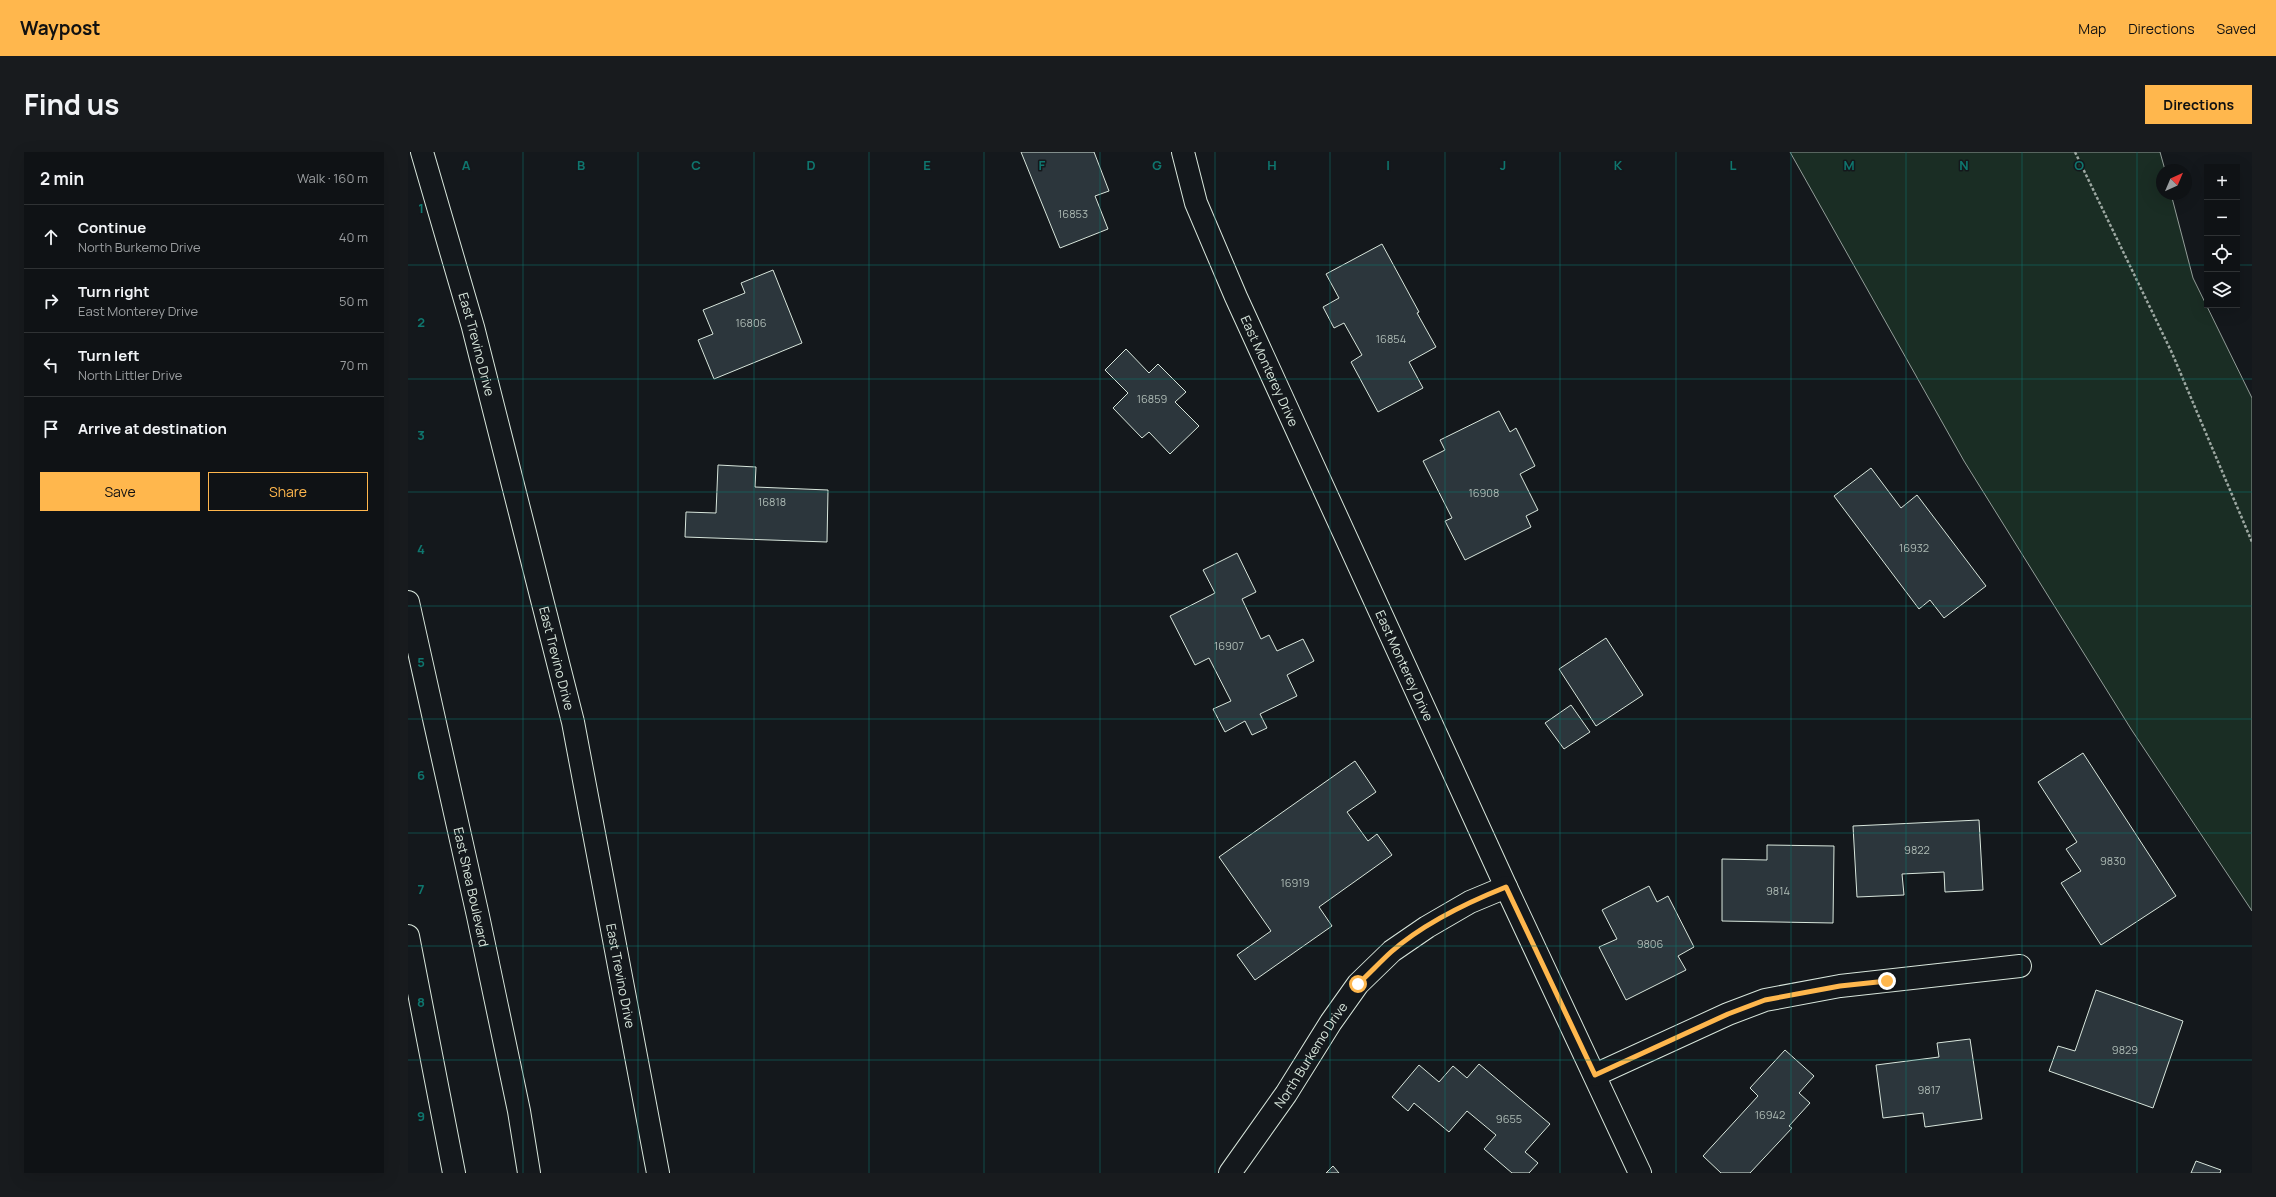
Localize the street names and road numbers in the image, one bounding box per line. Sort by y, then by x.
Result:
street label: East Trevino Drive [454,290,499,398]
street label: East Monterey Drive [1237,312,1303,430]
street label: East Trevino Drive [535,604,579,712]
street label: East Monterey Drive [1371,607,1438,724]
street label: East Shea Boulevard [449,826,493,948]
street label: East Trevino Drive [602,922,640,1030]
street label: North Burkemo Drive [1270,998,1352,1112]

